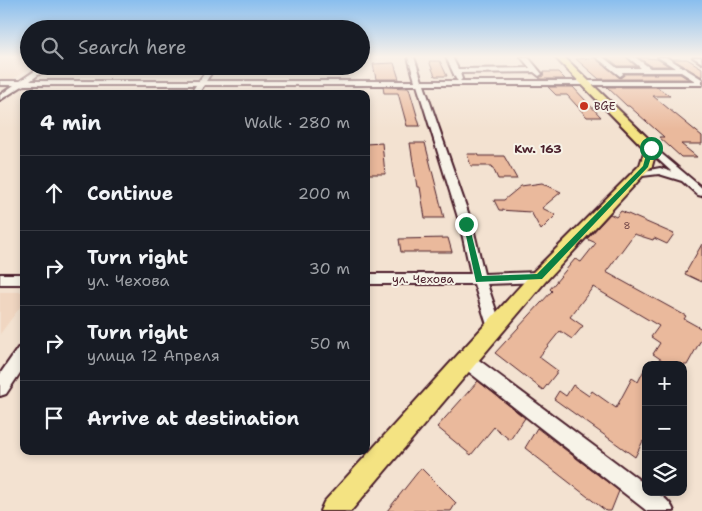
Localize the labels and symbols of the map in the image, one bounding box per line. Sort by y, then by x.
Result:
place label: BGE [594,99,616,114]
marker: BGE [578,100,590,112]
route start [640,137,663,160]
district label: Kw. 163 [514,141,562,157]
route end [455,213,478,236]
house number: 8 [624,219,631,232]
street label: ул. Чехова [392,271,454,287]

